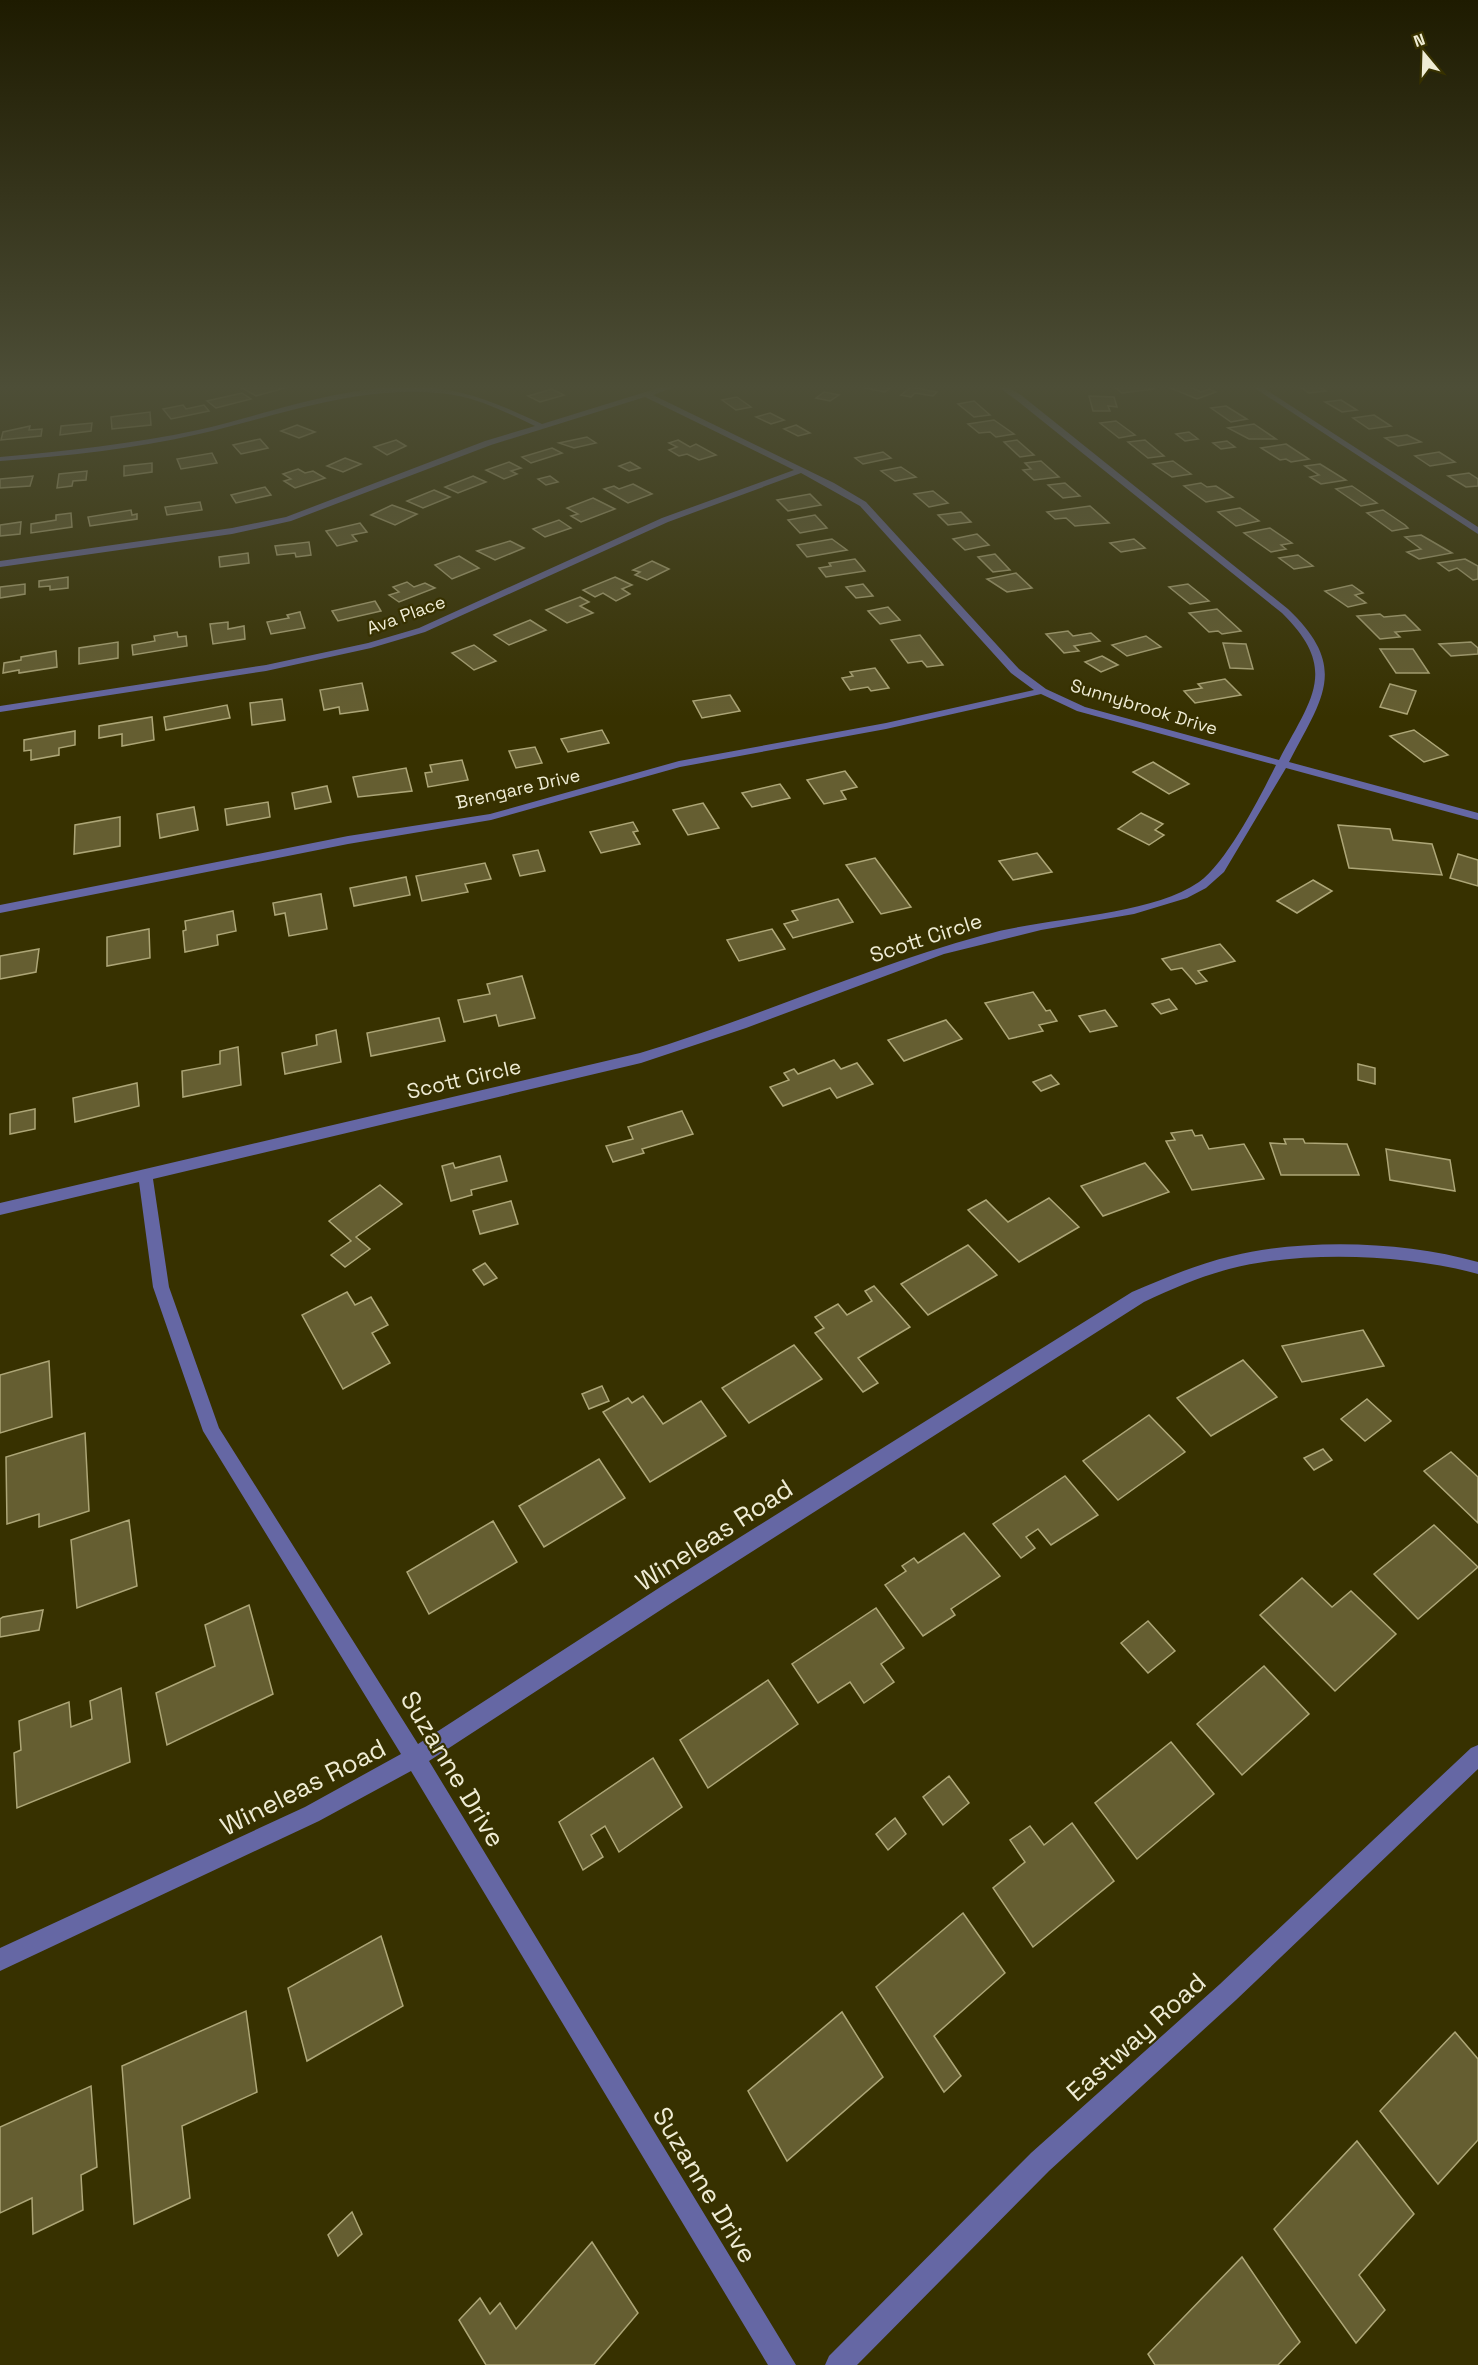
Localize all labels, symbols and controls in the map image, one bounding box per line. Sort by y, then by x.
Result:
north arrow [1394,24,1454,84]
text: N [1411,29,1428,52]
street label: Ava Place [363,590,448,639]
street label: Sunnybrook Drive [1068,673,1221,740]
street label: Brengare Drive [454,763,582,814]
street label: Scott Circle [866,907,985,968]
street label: Scott Circle [404,1052,524,1105]
street label: Wineleas Road [629,1471,799,1599]
street label: Suzanne Drive [393,1685,513,1853]
street label: Wineleas Road [215,1731,391,1843]
street label: Eastway Road [1059,1965,1213,2109]
street label: Suzanne Drive [645,2101,765,2269]

